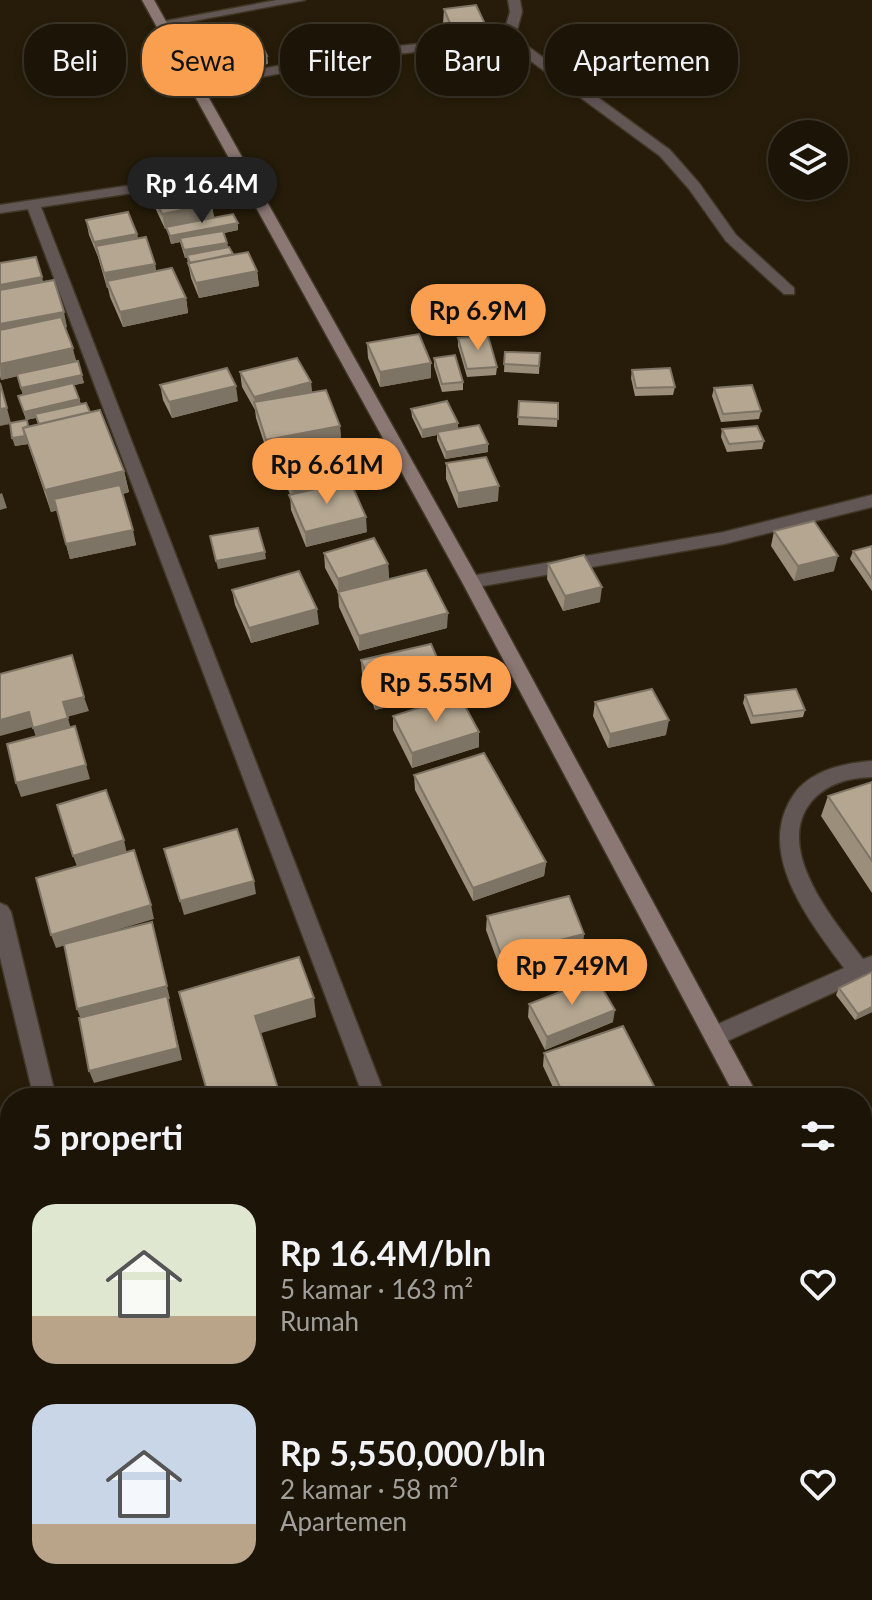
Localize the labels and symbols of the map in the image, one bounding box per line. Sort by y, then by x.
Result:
pin: Rp 16.4M [119,157,285,225]
pin: Rp 6.9M [404,284,552,352]
pin: Rp 6.61M [244,438,410,506]
pin: Rp 5.55M [353,656,519,724]
pin: Rp 7.49M [489,939,655,1007]

